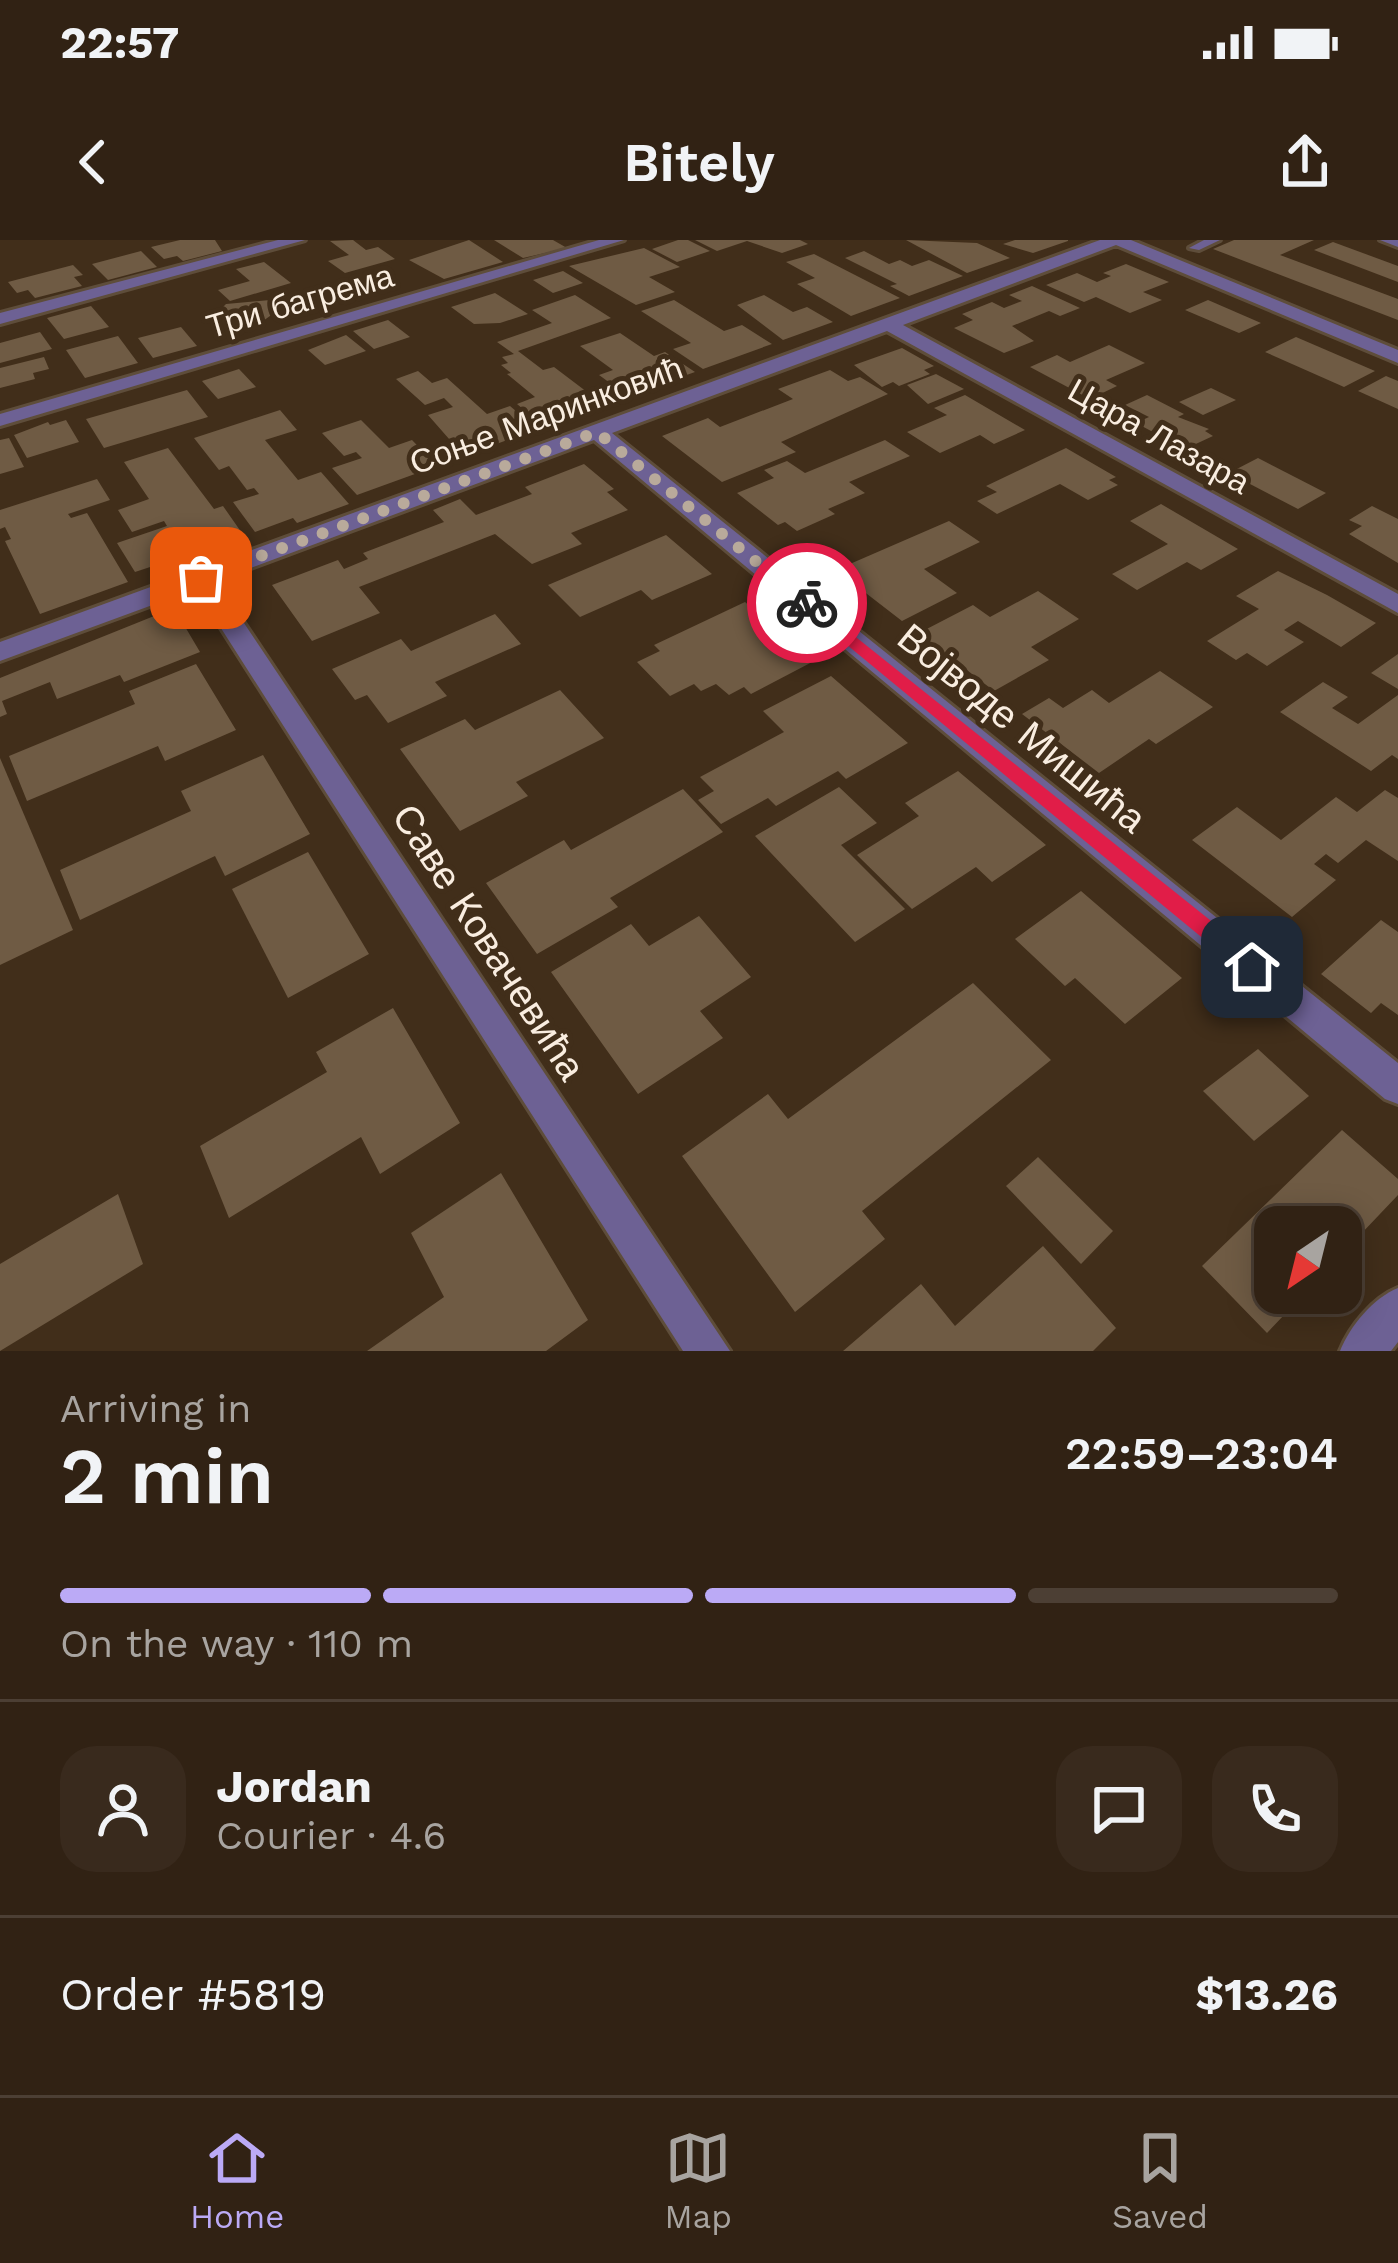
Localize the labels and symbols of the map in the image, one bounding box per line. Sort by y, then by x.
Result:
street label: Три багрема [202,256,399,346]
street label: Соње Маринковић [404,348,688,482]
street label: Цара Лазара [1062,370,1257,502]
pin [150,527,252,629]
courier [747,543,867,663]
street label: Војводе Мишића [889,614,1155,842]
street label: Саве Ковачевића [383,796,595,1088]
pin [1201,916,1303,1018]
north arrow [1254,1206,1362,1314]

